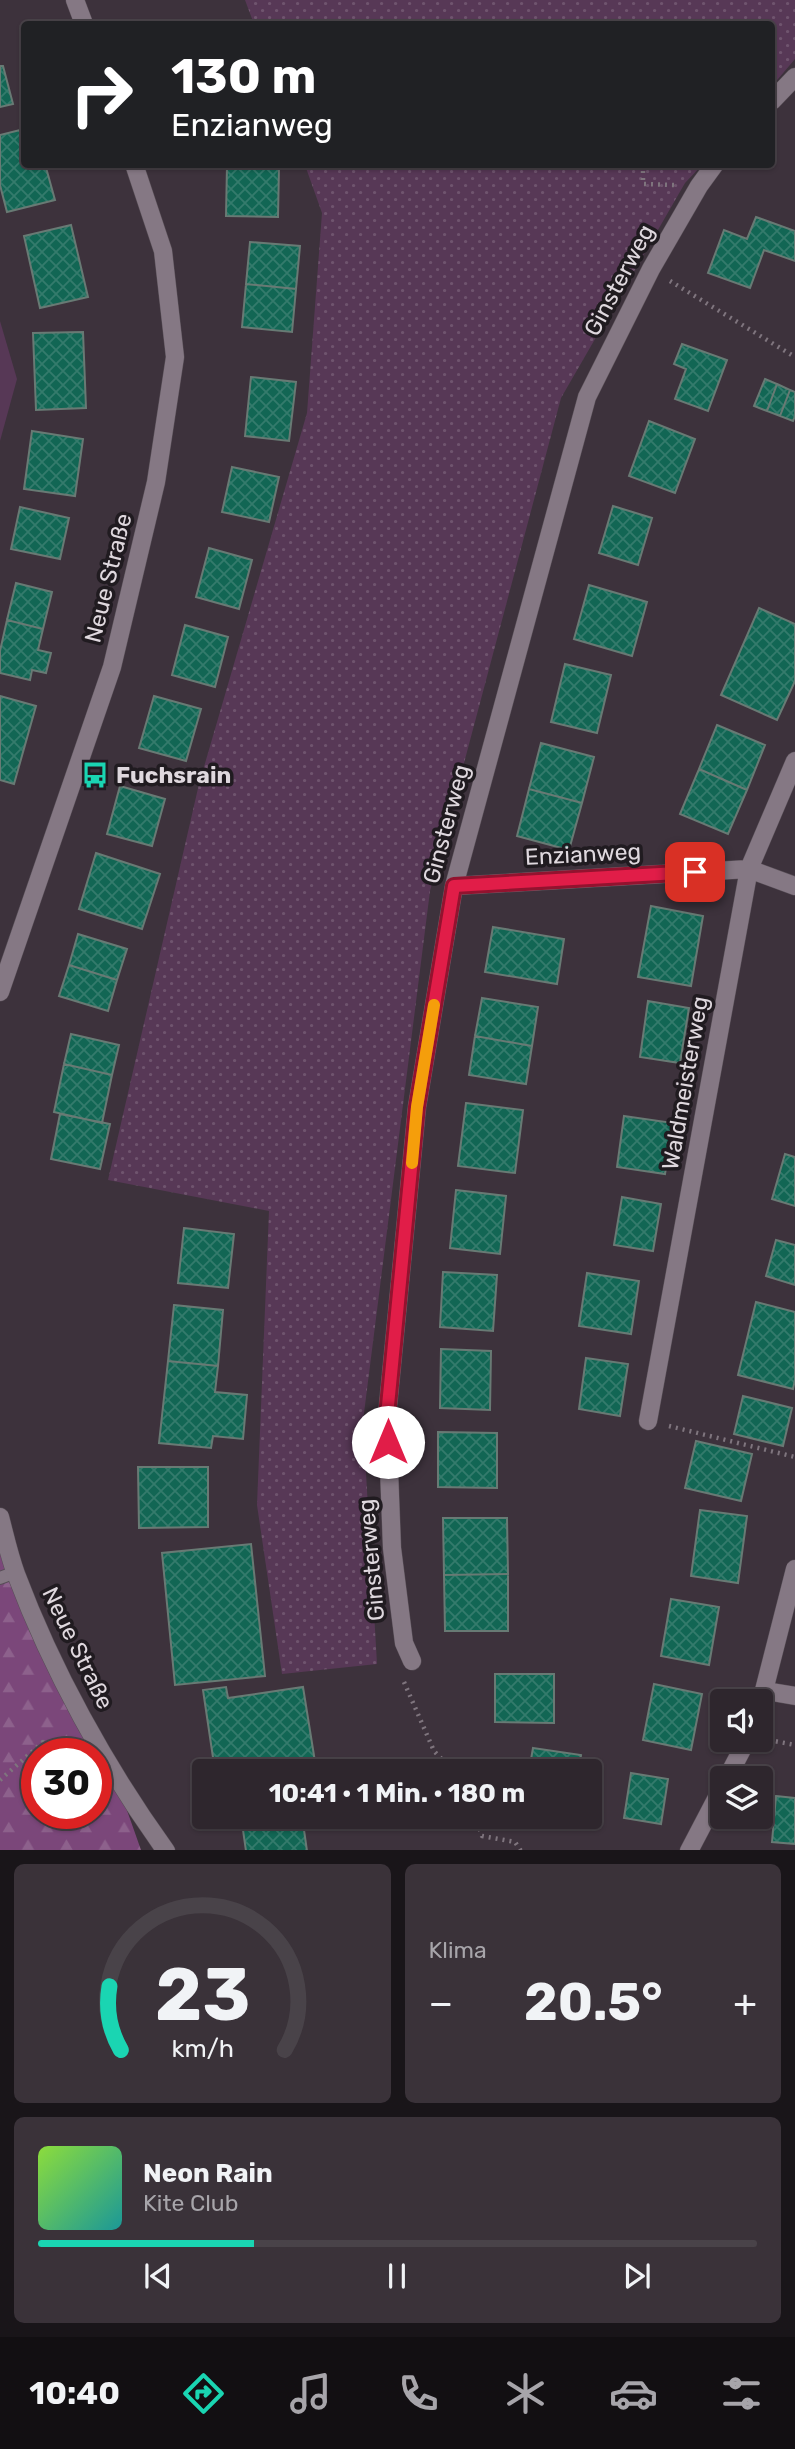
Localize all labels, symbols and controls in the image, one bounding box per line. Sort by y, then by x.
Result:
text: 130 m [171,47,316,105]
icon: right [56,49,147,140]
text: Enzianweg [171,106,333,144]
street label: Ginsterweg [578,219,660,341]
street label: Neue Straße [78,510,138,646]
bus stop icon: Fuchsrain [80,760,110,790]
place label: Fuchsrain [116,761,231,789]
street label: Ginsterweg [417,761,475,887]
street label: Enzianweg [524,837,642,871]
pin [665,842,725,902]
icon: arrive [676,853,714,891]
street label: Waldmeisterweg [656,994,714,1172]
position arrow [351,1405,425,1479]
street label: Ginsterweg [352,1498,390,1622]
street label: Neue Straße [36,1582,120,1714]
map controls [710,1689,773,1829]
button: sound [710,1689,773,1752]
speed limit sign: 30 [21,1738,112,1829]
button: layers [710,1766,773,1829]
text: 10:41 · 1 Min. · 180 m [269,1778,525,1809]
text: Klima [429,1936,487,1964]
text: 23 [155,1952,250,2038]
text: 20.5° [524,1971,663,2033]
text: − [429,1980,453,2026]
text: + [733,1980,757,2026]
text: km/h [171,2033,233,2062]
text: Neon Rain [143,2158,273,2189]
text: Kite Club [143,2189,238,2217]
icon: previous [139,2257,177,2295]
icon: pause [378,2257,416,2295]
icon: next [618,2257,656,2295]
icon: directions [179,2369,228,2418]
icon: music [286,2369,335,2418]
icon: phone [394,2369,443,2418]
icon: climate [501,2369,550,2418]
icon: car [609,2369,658,2418]
icon: filters [717,2369,766,2418]
text: 10:40 [29,2374,120,2412]

